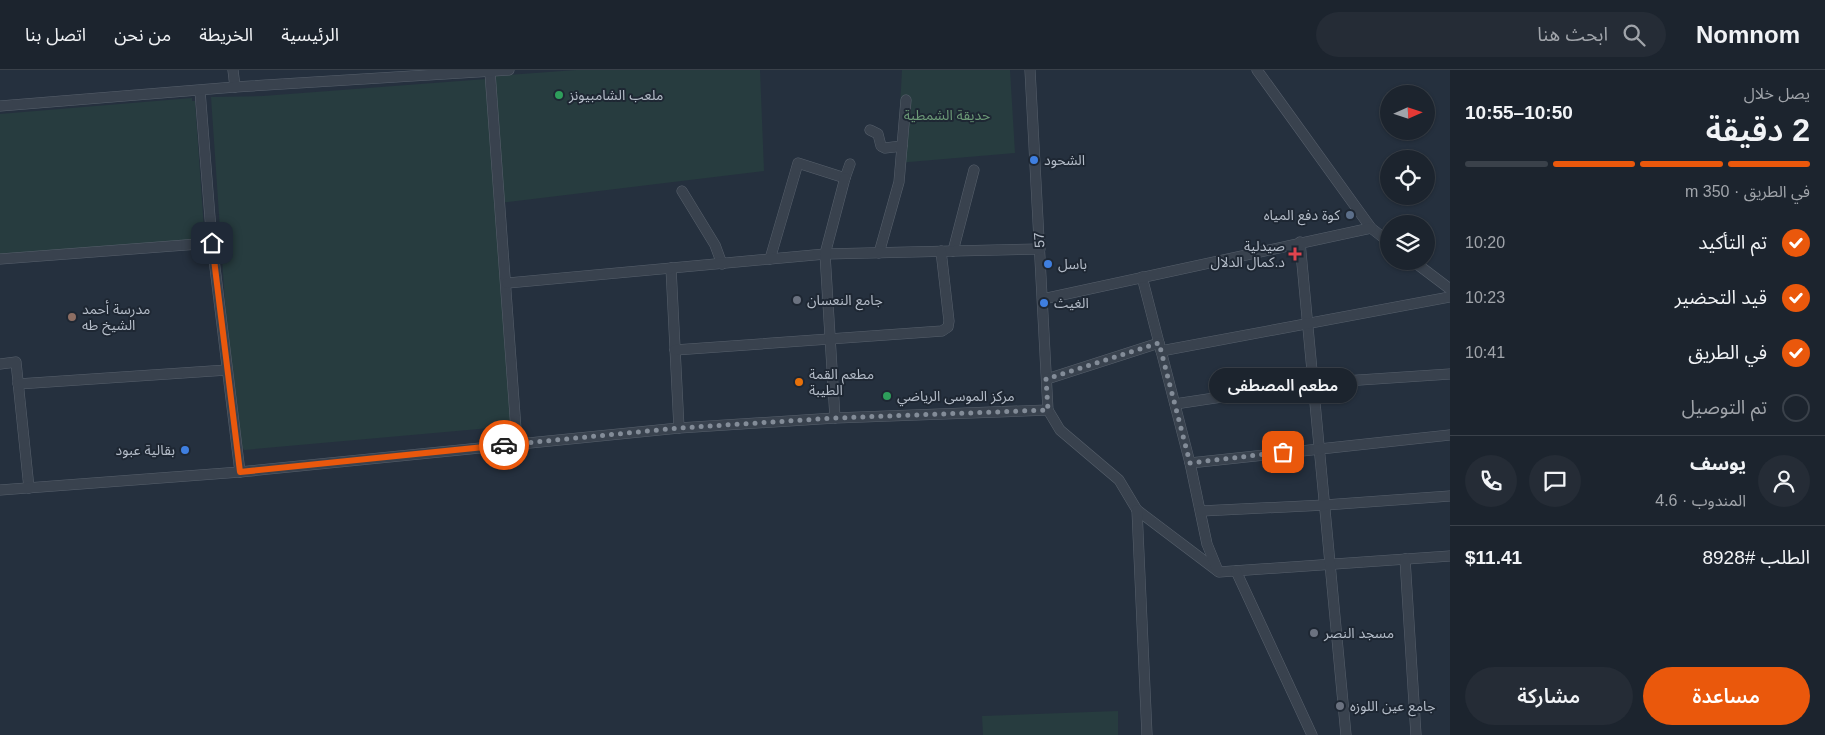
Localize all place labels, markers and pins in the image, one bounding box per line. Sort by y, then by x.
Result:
place label: ملعب الشامبيونز [568,87,663,104]
marker: ملعب الشامبيونز [553,89,565,101]
place label: الشحود [1044,152,1085,169]
marker: الشحود [1028,154,1040,166]
place label: كوة دفع المياه [1264,207,1340,226]
marker: كوة دفع المياه [1344,209,1356,221]
pin [191,222,233,264]
place label: صيدلية د.كمال الدلال [1211,238,1285,271]
marker: صيدلية د.كمال الدلال [1289,248,1301,260]
place label: باسل [1058,256,1087,273]
marker: باسل [1042,258,1054,270]
place label: جامع النعسان [807,292,883,311]
marker: جامع النعسان [791,294,803,306]
place label: الغيث [1054,295,1089,311]
marker: الغيث [1038,297,1050,309]
place label: مدرسة أحمد الشيخ طه [82,300,150,336]
marker: مدرسة أحمد الشيخ طه [66,311,78,323]
place label: مطعم القمة الطيبة [809,366,874,398]
callout: مطعم المصطفى [1209,367,1357,402]
marker: مطعم القمة الطيبة [793,376,805,388]
place label: مركز الموسى الرياضي [897,388,1015,407]
marker: مركز الموسى الرياضي [881,390,893,402]
pin [1262,431,1304,473]
place label: بقالية عبود [116,442,175,459]
marker: بقالية عبود [179,444,191,456]
place label: مسجد النصر [1323,625,1394,642]
marker: مسجد النصر [1308,627,1320,639]
place label: جامع عين اللوزه [1350,698,1435,717]
marker: جامع عين اللوزه [1334,700,1346,712]

